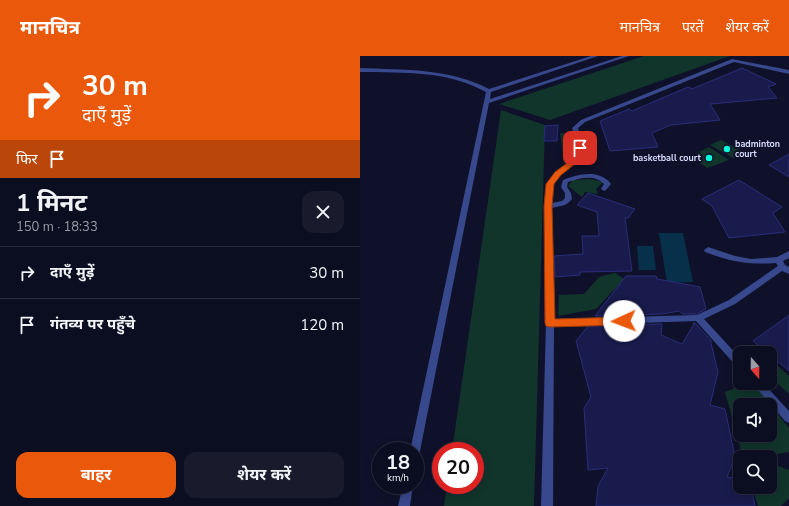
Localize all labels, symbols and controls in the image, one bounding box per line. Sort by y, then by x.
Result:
text: मानचित्र [20,15,80,41]
text: मानचित्र [620,18,660,37]
text: परतें [682,18,704,37]
text: शेयर करें [726,18,769,37]
text: 30 m [82,67,148,105]
icon: right [16,72,68,124]
text: दाएँ मुड़ें [82,103,131,127]
pin [563,131,597,165]
icon: arrive [569,137,591,159]
place label: badminton court [735,138,780,160]
marker: badminton court [722,144,732,154]
icon: arrive [46,148,68,170]
text: फिर [16,149,38,169]
place label: basketball court [633,152,702,164]
marker: basketball court [704,153,714,163]
text: 1 मिनट [16,187,87,219]
button: close [302,191,344,233]
text: 150 m · 18:33 [16,218,98,236]
icon: right [16,262,38,284]
text: दाएँ मुड़ें [50,262,94,282]
text: 30 m [309,263,344,283]
position arrow [603,300,645,342]
icon: arrive [16,314,38,336]
text: गंतव्य पर पहुँचे [50,314,135,334]
text: 120 m [300,315,344,335]
north arrow [733,346,777,390]
map controls [733,346,777,494]
button: sound [733,398,777,442]
speed limit sign: 20 [432,442,484,494]
text: 18 [386,449,410,476]
button: search [733,450,777,494]
button: बाहर [16,452,176,498]
button: शेयर करें [184,452,344,498]
text: km/h [387,471,409,485]

